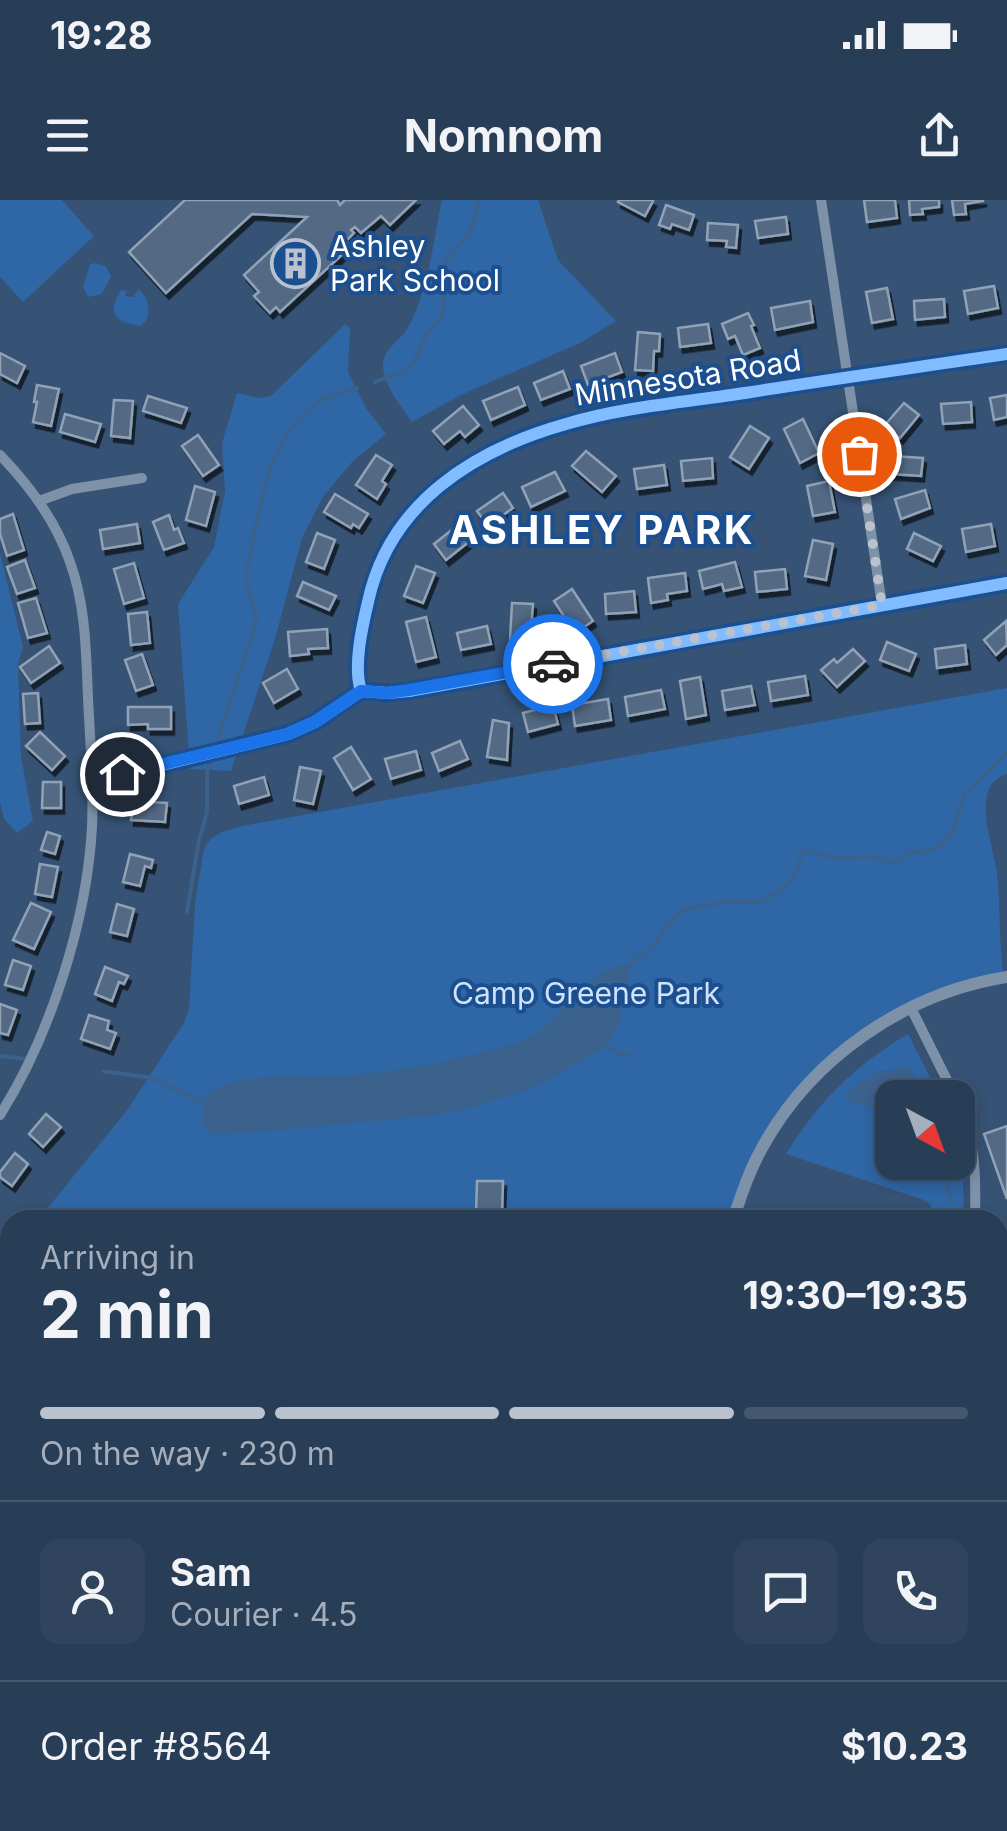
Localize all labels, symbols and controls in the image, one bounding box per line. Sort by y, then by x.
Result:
text: 19:28 [50,12,152,58]
icon: menu [40,108,95,163]
text: Nomnom [404,108,603,163]
icon: share [912,108,967,163]
place label: Ashley Park School [330,228,500,298]
building icon: Ashley Park School [269,238,321,290]
street label: Minnesota Road [572,341,804,413]
pin [817,412,902,497]
icon: bag [832,427,887,482]
district label: ASHLEY PARK [449,505,755,554]
courier [503,614,603,714]
icon: car [526,637,581,692]
pin [80,732,165,817]
icon: home [95,747,150,802]
park label: Camp Greene Park [452,975,720,1011]
north arrow [875,1080,975,1180]
map controls [875,1080,975,1180]
text: Arriving in [40,1238,195,1277]
text: 19:30–19:35 [743,1272,968,1318]
text: 2 min [40,1275,214,1354]
text: On the way · 230 m [40,1434,335,1473]
button: person [40,1539,145,1644]
button: chat [733,1539,838,1644]
button: phone [863,1539,968,1644]
text: Sam [170,1549,252,1595]
text: Courier · 4.5 [170,1595,358,1634]
text: Order #8564 [40,1723,272,1769]
text: $10.23 [841,1723,968,1769]

